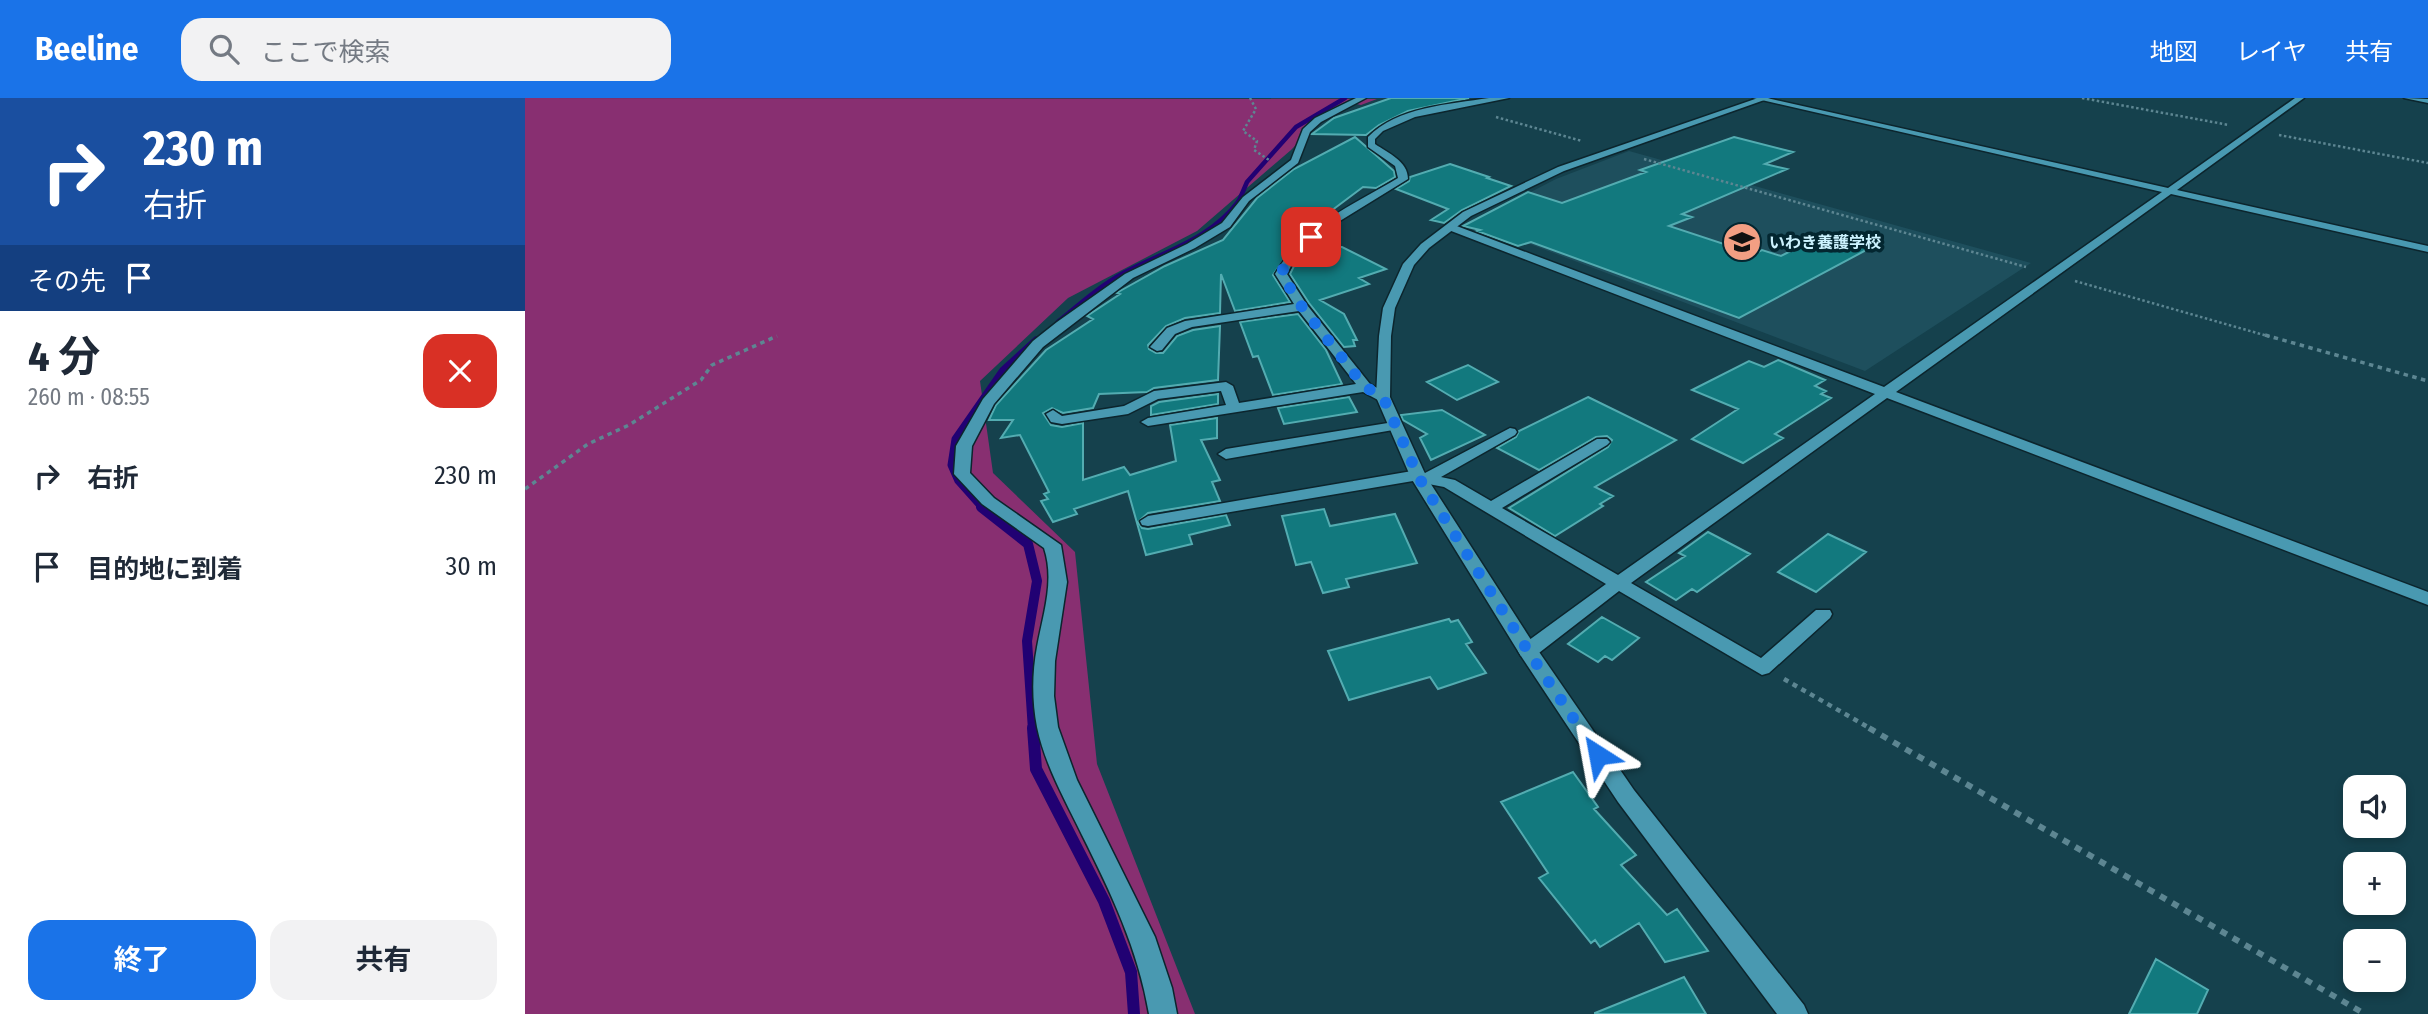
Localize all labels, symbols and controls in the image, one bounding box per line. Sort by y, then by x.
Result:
search box [181,18,671,81]
text: Beeline [35,29,139,69]
icon: search [205,30,243,68]
text: ここで検索 [261,37,391,68]
text: 地図 [2150,38,2198,66]
text: レイヤ [2236,38,2307,66]
text: 共有 [2345,38,2393,66]
text: 230 m [143,119,263,178]
icon: right [28,126,119,217]
text: 右折 [143,186,207,224]
pin [1281,207,1341,267]
icon: arrive [1292,218,1330,256]
school or university icon: いわき養護学校 [1721,221,1763,263]
place label: いわき養護学校 [1769,233,1881,252]
icon: arrive [120,259,158,297]
text: その先 [28,266,106,297]
text: 4 分 [28,332,100,382]
button: close [423,334,497,408]
text: 260 m · 08:55 [28,383,150,411]
icon: right [28,457,66,495]
text: 230 m [434,460,497,491]
text: 右折 [87,463,139,494]
icon: arrive [28,548,66,586]
text: 30 m [446,551,497,582]
text: 目的地に到着 [87,554,243,585]
position arrow [1561,718,1635,792]
map controls [2343,775,2406,992]
button: sound [2343,775,2406,838]
button: + [2343,852,2406,915]
button: 終了 [28,920,256,1000]
button: 共有 [270,920,497,1000]
button: − [2343,929,2406,992]

